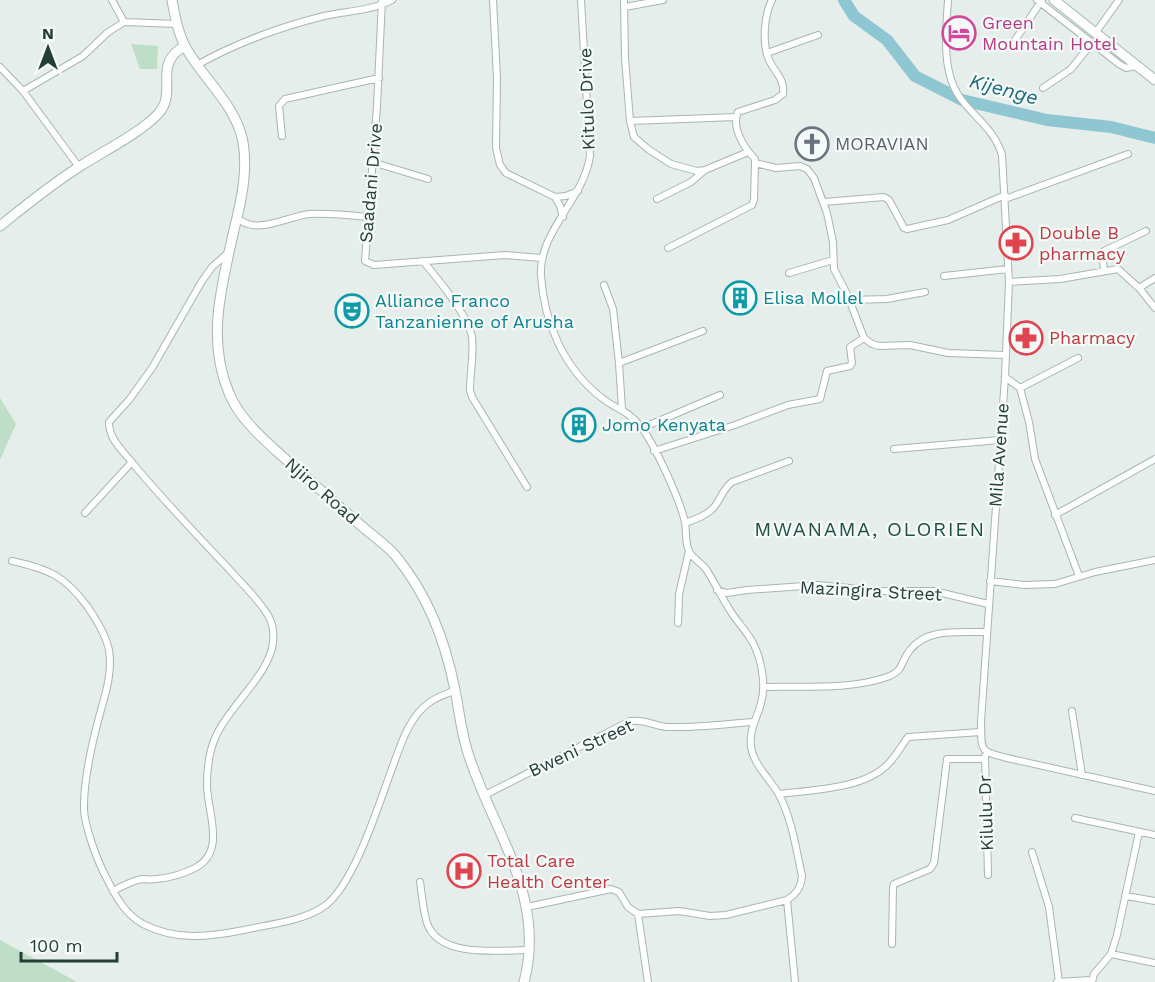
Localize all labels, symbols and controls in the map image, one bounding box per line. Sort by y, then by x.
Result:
place label: Green Mountain Hotel [982,12,1118,54]
hotel icon: Green Mountain Hotel [941,15,977,51]
north arrow [18,18,78,78]
text: N [42,24,54,43]
street label: Kitulo Drive [574,47,599,151]
water label: Kijenge [967,68,1041,110]
street label: Saadani Drive [355,122,386,244]
church icon: MORAVIAN [794,126,830,162]
place label: MORAVIAN [835,133,929,154]
place label: Double B pharmacy [1039,222,1126,264]
pharmacy icon: Double B pharmacy [998,225,1034,261]
building icon: Elisa Mollel [722,280,758,316]
place label: Elisa Mollel [763,287,864,308]
place label: Alliance Franco Tanzanienne of Arusha [375,290,574,332]
theatre icon: Alliance Franco Tanzanienne of Arusha [334,293,370,329]
pharmacy icon: Pharmacy [1008,320,1044,356]
place label: Pharmacy [1049,327,1136,348]
street label: Mila Avenue [984,402,1013,508]
building icon: Jomo Kenyata [561,407,597,443]
place label: Jomo Kenyata [602,414,726,435]
street label: Njiro Road [281,453,363,528]
district label: MWANAMA, OLORIEN [754,517,986,541]
street label: Mazingira Street [799,576,943,605]
street label: Bweni Street [525,714,637,781]
street label: Kilulu Dr [974,775,997,851]
place label: Total Care Health Center [487,850,610,892]
hospital icon: Total Care Health Center [446,853,482,889]
scale bar [21,925,117,963]
text: 100 m [30,935,83,956]

